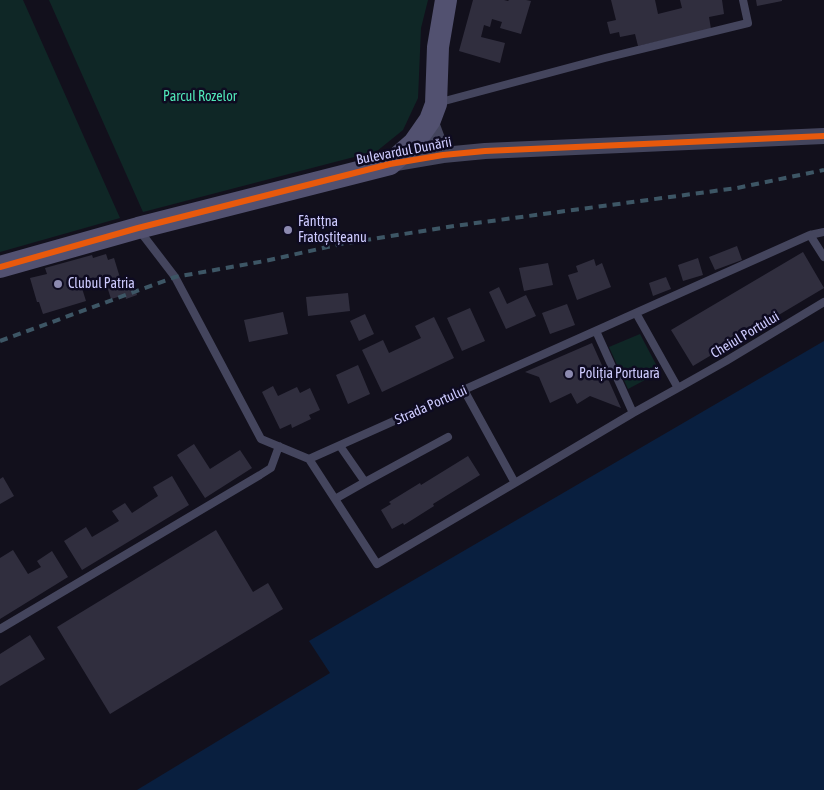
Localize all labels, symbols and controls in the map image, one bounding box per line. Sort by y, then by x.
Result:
park label: Parcul Rozelor [163,89,237,105]
street label: Bulevardul Dunării [355,134,453,168]
place label: Fântțna Fratoștițeanu [298,214,367,246]
marker: Fântțna Fratoștițeanu [282,224,294,236]
place label: Clubul Patria [68,276,135,292]
marker: Clubul Patria [52,278,64,290]
street label: Cheiul Portului [708,308,782,362]
place label: Poliția Portuară [579,366,660,382]
marker: Poliția Portuară [563,368,575,380]
street label: Strada Portului [392,382,470,428]

